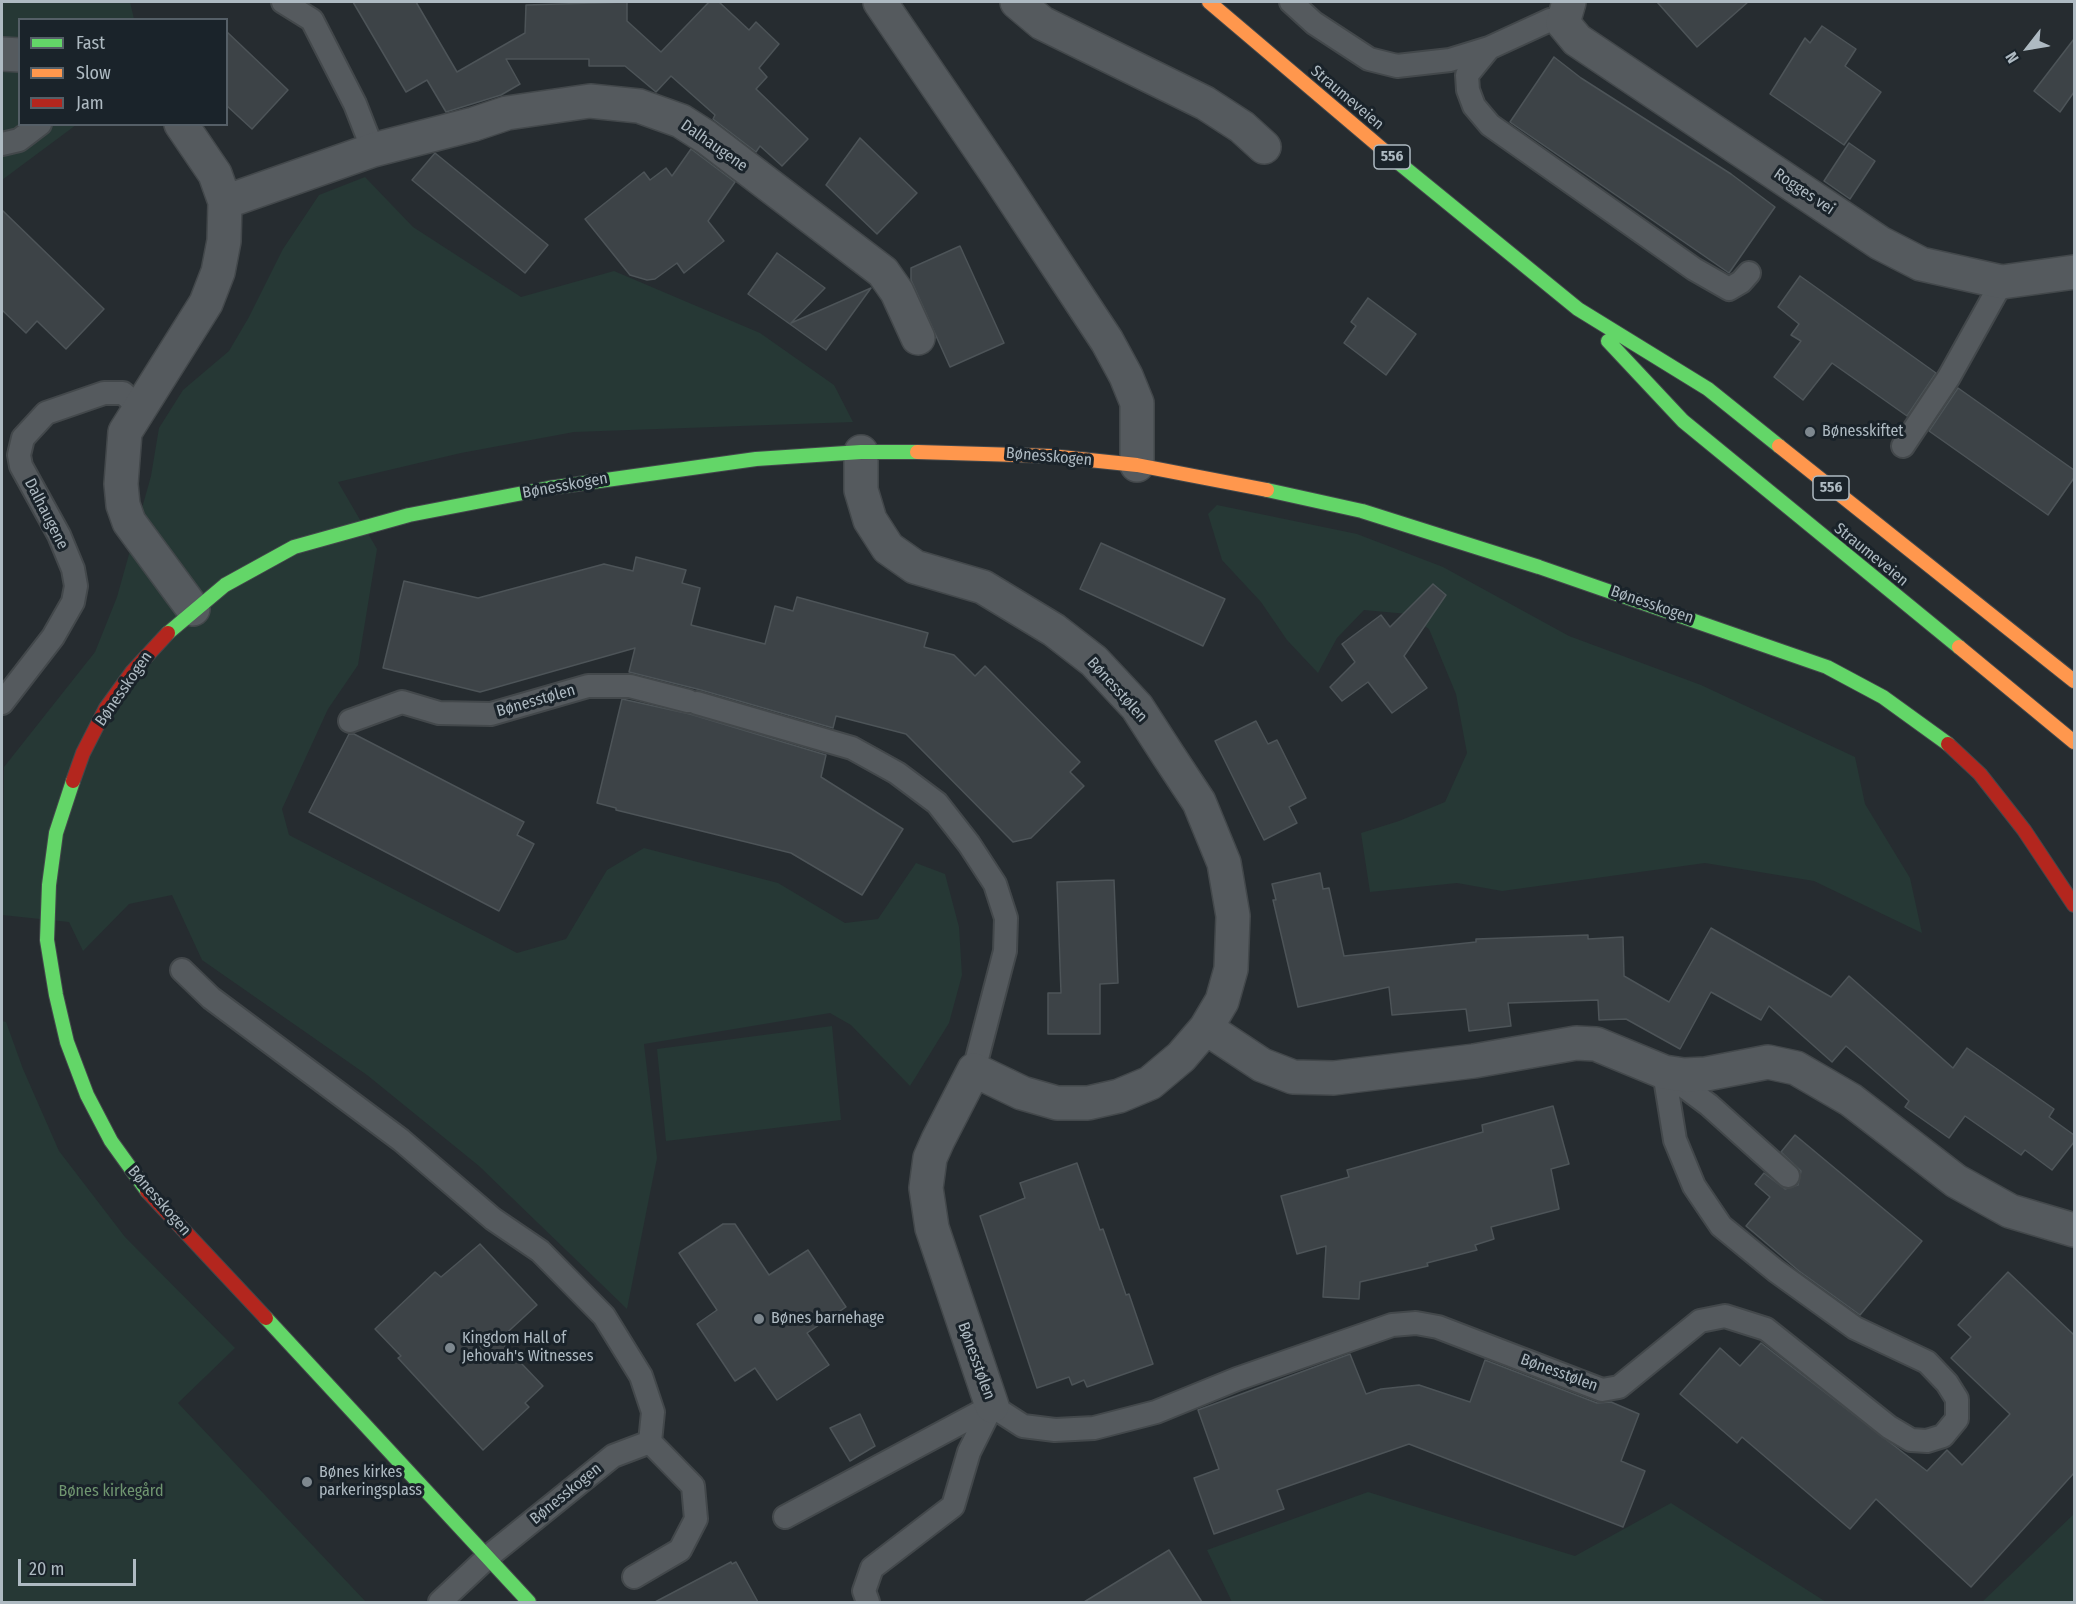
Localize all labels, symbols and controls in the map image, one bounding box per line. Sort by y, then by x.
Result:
legend [18,18,228,126]
north arrow [1998,18,2058,78]
text: Fast [76,32,105,54]
text: N [2002,49,2023,67]
text: Slow [76,62,111,84]
street label: Straumeveien [1306,62,1388,134]
text: Jam [76,92,104,114]
street label: Dalhaugene [677,116,751,176]
road number: 556 [1374,145,1410,169]
street label: Rogges vei [1770,165,1838,219]
place label: Bønesskiftet [1822,422,1904,442]
marker: Bønesskiftet [1803,425,1817,439]
street label: Bønesskogen [1005,444,1093,470]
street label: Bønesskogen [521,469,609,503]
street label: Dalhaugene [20,475,72,553]
road number: 556 [1813,476,1849,500]
street label: Straumeveien [1830,519,1912,591]
street label: Bønesskogen [1608,582,1696,628]
street label: Bønesskogen [91,648,157,730]
street label: Bønesstølen [1083,654,1151,726]
street label: Bønesstølen [494,681,578,721]
street label: Bønesskogen [123,1162,195,1240]
place label: Bønes barnehage [771,1309,885,1329]
marker: Bønes barnehage [752,1312,766,1326]
street label: Bønesstølen [953,1320,999,1402]
place label: Kingdom Hall of Jehovah's Witnesses [462,1329,594,1367]
marker: Kingdom Hall of Jehovah's Witnesses [443,1341,457,1355]
street label: Bønesstølen [1518,1350,1600,1396]
street label: Bønesskogen [526,1459,606,1529]
place label: Bønes kirkes parkeringsplass [319,1463,422,1501]
marker: Bønes kirkes parkeringsplass [300,1475,314,1489]
park label: Bønes kirkegård [58,1482,164,1502]
scale bar [21,1547,140,1585]
text: 20 m [29,1558,64,1580]

